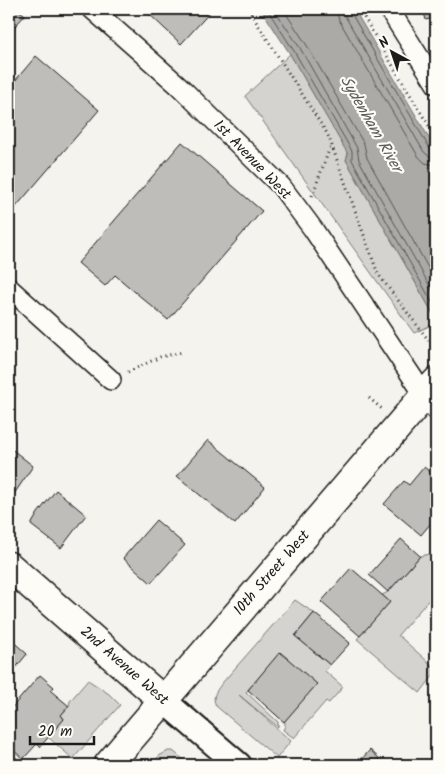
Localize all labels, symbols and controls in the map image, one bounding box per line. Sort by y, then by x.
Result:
north arrow [368,28,418,78]
text: N [374,31,395,54]
water label: Sydenham River [333,71,411,180]
street label: 1st Avenue West [207,114,297,206]
street label: 10th Street West [228,525,316,621]
street label: 2nd Avenue West [74,621,174,712]
scale bar [30,714,94,746]
text: 20 m [38,720,72,744]

